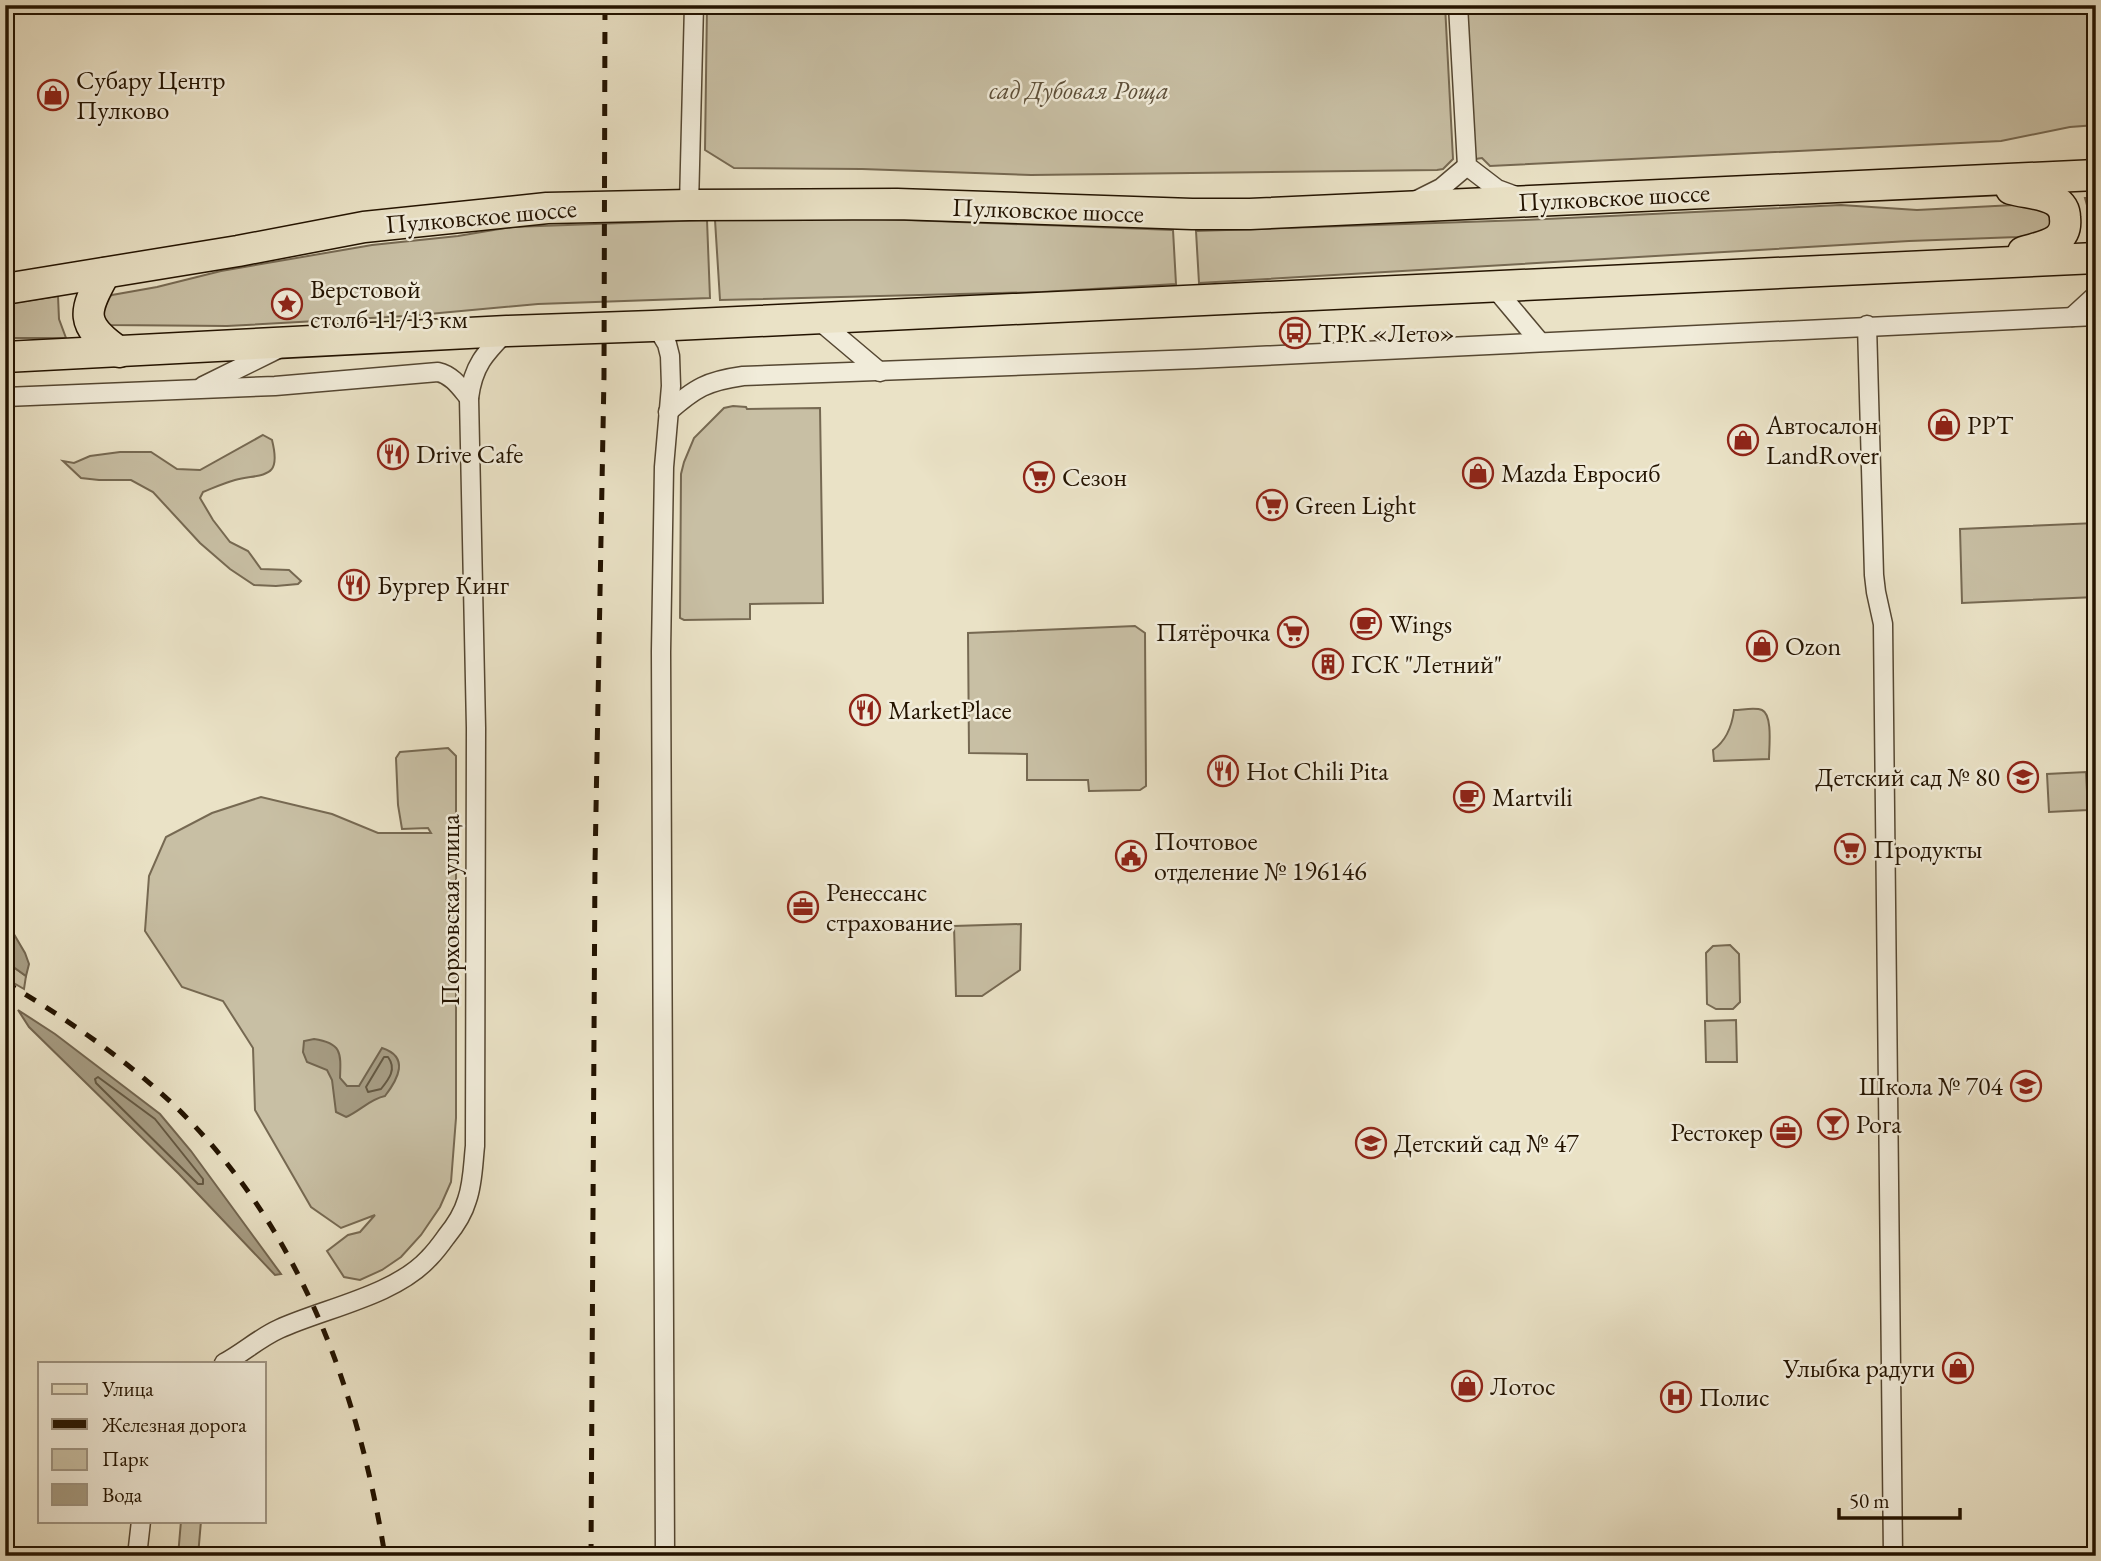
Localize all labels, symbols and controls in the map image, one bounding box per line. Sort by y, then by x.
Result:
place label: Субару Центр Пулково [76,63,225,127]
park label: сад Дубовая Роща [989,73,1169,107]
shop icon: Субару Центр Пулково [36,78,70,112]
street label: Пулковское шоссе [1517,175,1711,219]
street label: Пулковское шоссе [951,190,1145,230]
street label: Пулковское шоссе [384,191,578,241]
place label: Верстовой столб 11/13 км [310,272,468,336]
place icon: Верстовой столб 11/13 км [270,287,304,321]
bus stop icon: ТРК «Лето» [1278,316,1312,350]
place label: ТРК «Лето» [1318,316,1455,350]
place label: Автосалон LandRover [1765,408,1879,472]
shop icon: РРТ [1927,408,1961,442]
place label: РРТ [1967,408,2014,442]
shop icon: Автосалон LandRover [1726,423,1760,457]
restaurant icon: Drive Cafe [376,437,410,471]
place label: Drive Cafe [416,437,523,471]
shop icon: Mazda Евросиб [1461,456,1495,490]
place label: Mazda Евросиб [1501,456,1661,490]
supermarket icon: Сезон [1022,460,1056,494]
place label: Сезон [1062,460,1127,494]
supermarket icon: Green Light [1255,488,1289,522]
place label: Green Light [1295,488,1416,522]
restaurant icon: Бургер Кинг [337,568,371,602]
place label: Бургер Кинг [377,568,509,602]
cafe icon: Wings [1349,607,1383,641]
place label: Wings [1389,607,1452,641]
place label: Пятёрочка [1156,615,1271,649]
supermarket icon: Пятёрочка [1276,615,1310,649]
shop icon: Ozon [1745,629,1779,663]
place label: Ozon [1785,629,1842,663]
building icon: ГСК "Летний" [1311,647,1345,681]
place label: ГСК "Летний" [1351,647,1502,681]
restaurant icon: MarketPlace [848,693,882,727]
place label: MarketPlace [888,693,1012,727]
restaurant icon: Hot Chili Pita [1206,754,1240,788]
place label: Hot Chili Pita [1246,754,1389,788]
place label: Детский сад № 80 [1815,760,2000,794]
school or university icon: Детский сад № 80 [2006,760,2040,794]
cafe icon: Martvili [1452,780,1486,814]
place label: Martvili [1492,780,1573,814]
street label: Порховская улица [433,814,467,1006]
place label: Почтовое отделение № 196146 [1154,824,1367,888]
supermarket icon: Продукты [1833,832,1867,866]
place label: Продукты [1873,832,1983,866]
public building icon: Почтовое отделение № 196146 [1114,839,1148,873]
place label: Ренессанс страхование [826,875,953,939]
office icon: Ренессанс страхование [786,890,820,924]
place label: Школа № 704 [1859,1069,2004,1103]
school or university icon: Школа № 704 [2009,1069,2043,1103]
bar icon: Рога [1816,1107,1850,1141]
place label: Рога [1856,1107,1902,1141]
place label: Рестокер [1670,1115,1763,1149]
office icon: Рестокер [1769,1115,1803,1149]
school or university icon: Детский сад № 47 [1354,1126,1388,1160]
place label: Детский сад № 47 [1394,1126,1579,1160]
place label: Улыбка радуги [1782,1351,1935,1385]
shop icon: Улыбка радуги [1941,1351,1975,1385]
legend [38,1362,266,1522]
shop icon: Лотос [1450,1369,1484,1403]
place label: Лотос [1490,1369,1555,1403]
text: Улица [101,1375,154,1402]
hospital icon: Полис [1659,1380,1693,1414]
place label: Полис [1699,1380,1770,1414]
text: Железная дорога [101,1411,247,1438]
text: Парк [102,1445,149,1472]
scale bar [1839,1477,1959,1521]
text: Вода [102,1481,143,1508]
text: 50 m [1849,1487,1890,1514]

